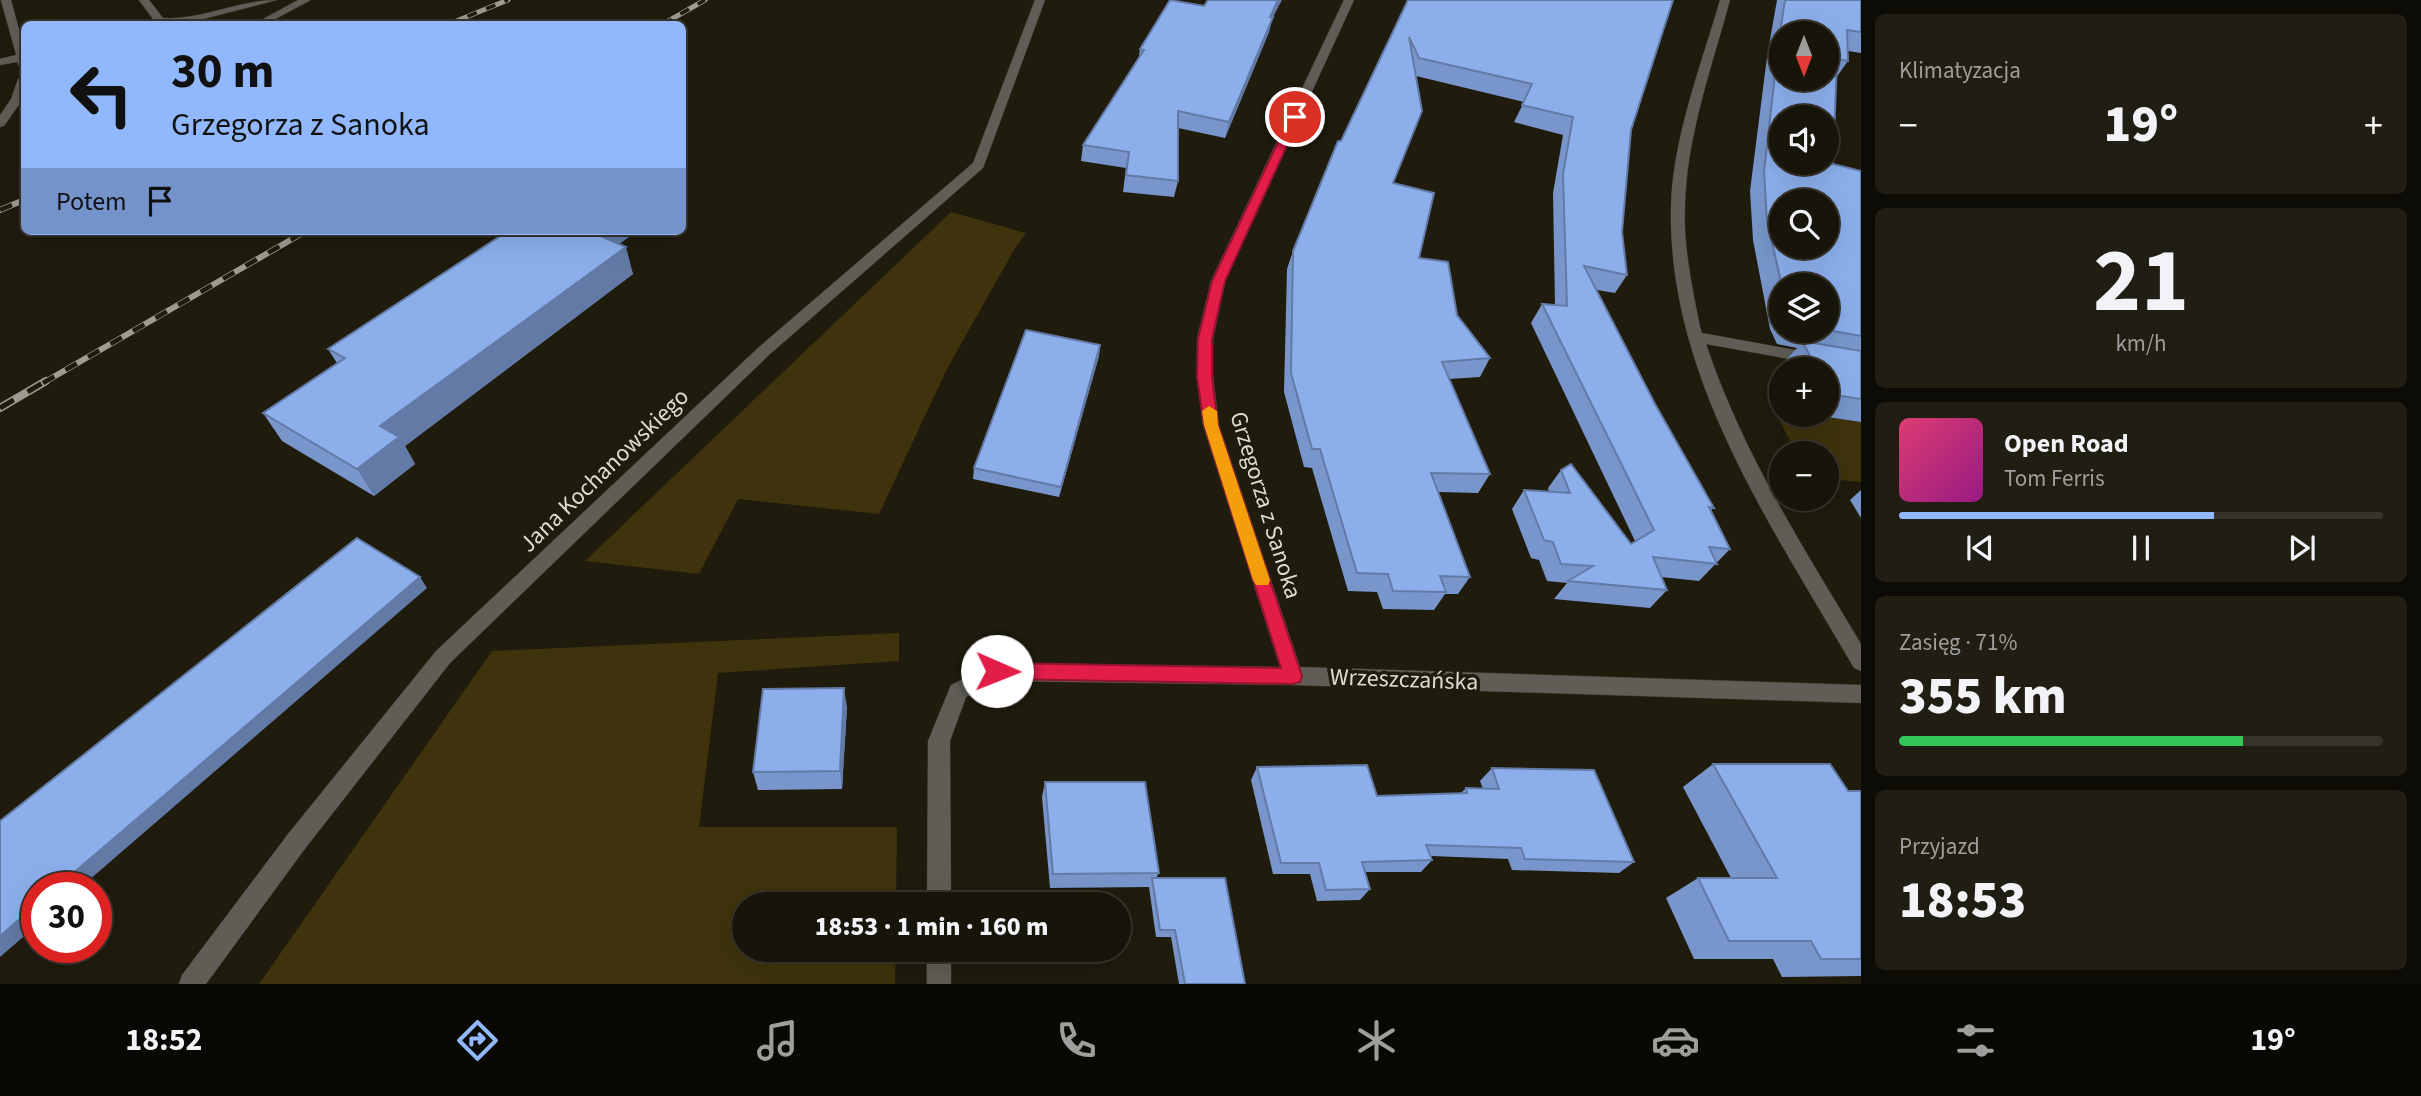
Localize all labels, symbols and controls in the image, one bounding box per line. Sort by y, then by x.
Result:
north arrow [1769,21,1839,91]
map controls [1769,21,1839,511]
text: 30 m [171,37,275,107]
icon: left [56,49,147,140]
text: Klimatyzacja [1899,54,2021,87]
pin [1265,87,1325,147]
text: 19° [2104,88,2178,162]
icon: arrive [1276,98,1314,136]
text: − [1899,99,1918,153]
text: + [2364,99,2383,153]
text: Grzegorza z Sanoka [171,102,430,148]
button: sound [1769,105,1839,175]
icon: arrive [141,182,179,220]
text: Potem [56,183,127,220]
button: search [1769,189,1839,259]
text: 21 [2093,217,2189,346]
button: layers [1769,273,1839,343]
text: km/h [2115,327,2167,360]
button: + [1769,357,1839,427]
street label: Jana Kochanowskiego [512,380,697,561]
street label: Grzegorza z Sanoka [1220,407,1311,603]
text: Open Road [2004,425,2129,462]
button: − [1769,441,1839,511]
text: Tom Ferris [2004,462,2105,495]
icon: previous [1961,529,1999,567]
icon: pause [2122,529,2160,567]
icon: next [2283,529,2321,567]
text: Zasięg · 71% [1899,626,2017,659]
position arrow [960,634,1034,708]
street label: Wrzeszczańska [1329,659,1479,700]
text: 355 km [1899,660,2067,734]
text: Przyjazd [1899,830,1980,863]
text: 18:53 [1899,864,2026,938]
speed limit sign: 30 [21,872,112,963]
text: 18:53 · 1 min · 160 m [815,908,1048,945]
icon: directions [453,1016,502,1065]
icon: music [753,1016,802,1065]
icon: phone [1052,1016,1101,1065]
icon: climate [1352,1016,1401,1065]
icon: car [1651,1016,1700,1065]
icon: filters [1951,1016,2000,1065]
text: 18:52 [125,1017,202,1063]
text: 19° [2250,1017,2296,1063]

